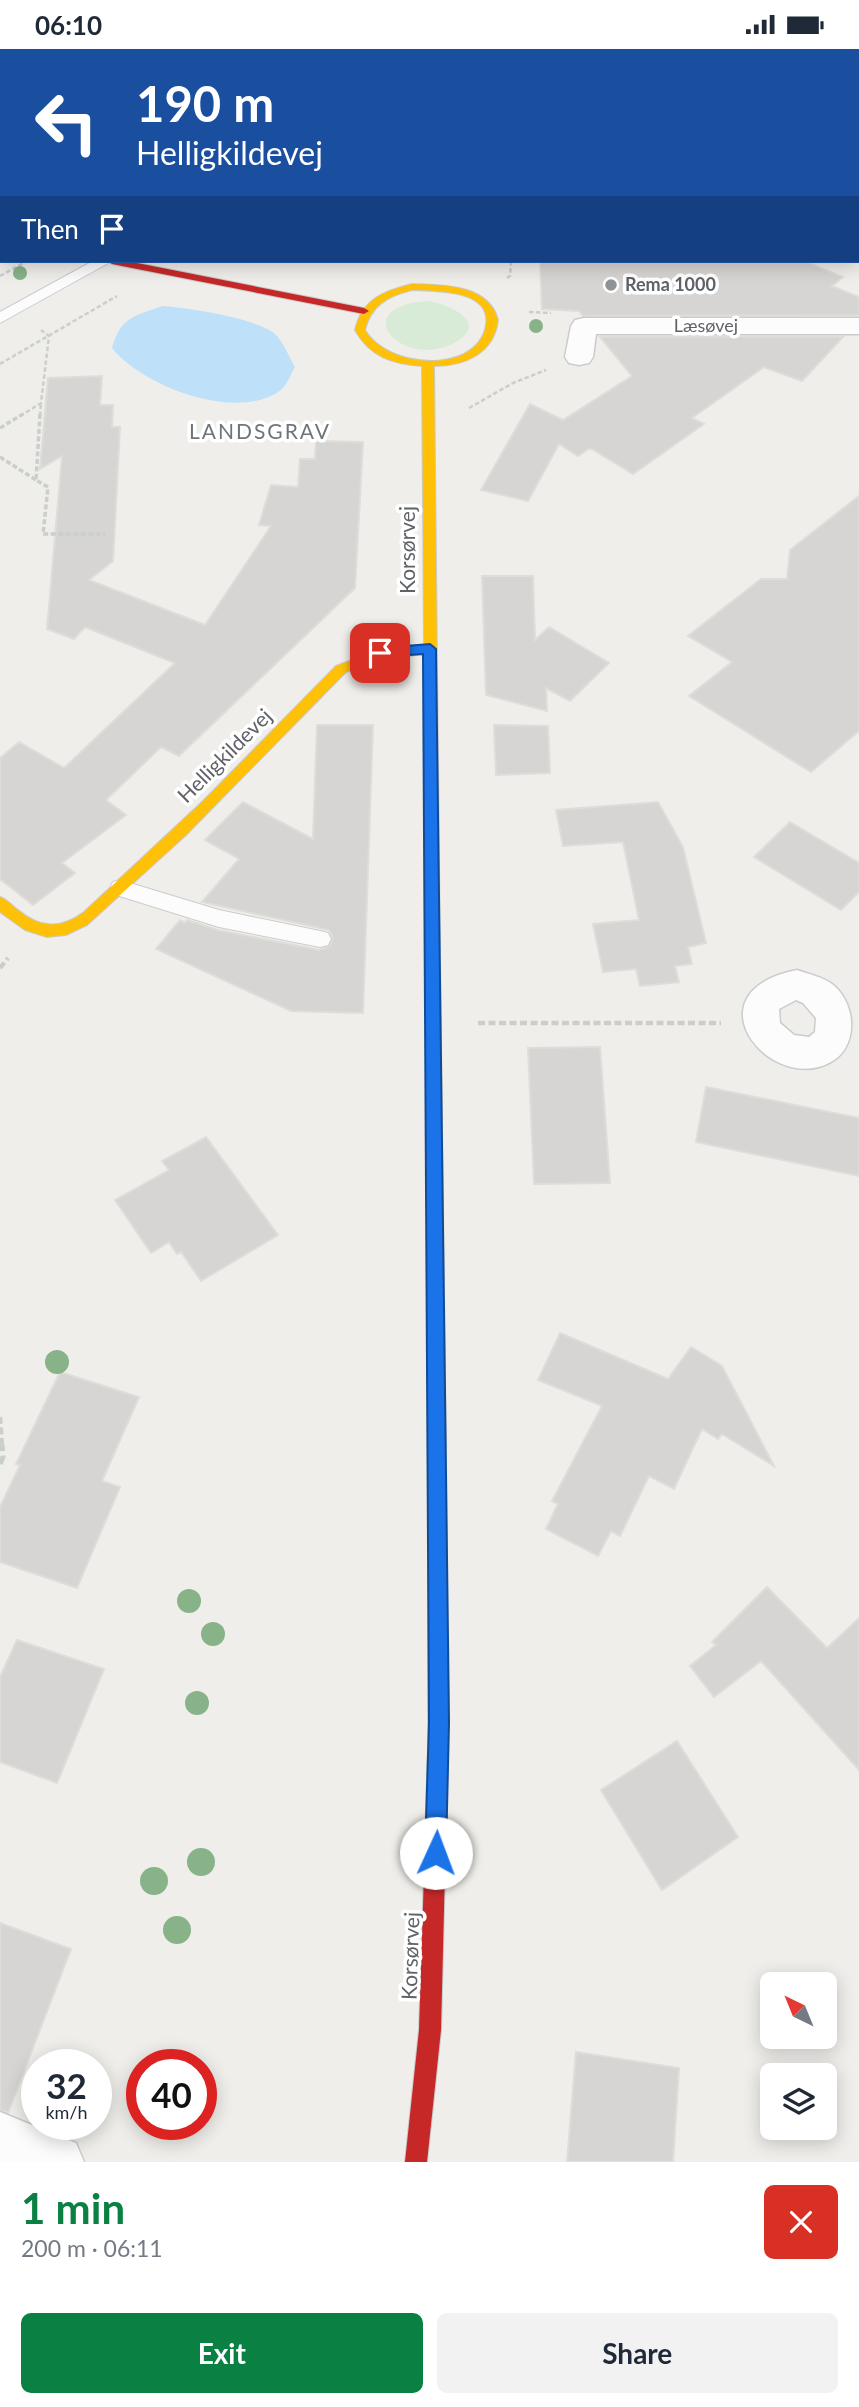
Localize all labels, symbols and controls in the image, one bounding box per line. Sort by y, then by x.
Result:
text: 06:10 [35,9,102,41]
text: 190 m [136,74,274,132]
icon: left [21,77,112,168]
text: Helligkildevej [136,133,323,172]
icon: arrive [93,210,131,248]
text: Then [21,213,79,245]
place label: Rema 1000 [625,273,716,295]
marker: Rema 1000 [603,277,619,293]
street label: Læsøvej [674,314,738,336]
district label: LANDSGRAV [189,418,331,443]
street label: Korsørvej [394,506,419,594]
pin [350,623,410,683]
icon: arrive [361,634,399,672]
street label: Helligkildevej [172,703,276,807]
position arrow [399,1816,473,1890]
street label: Korsørvej [395,1912,424,2000]
north arrow [760,1972,836,2049]
map controls [760,1972,837,2140]
speed limit sign: 40 [126,2049,217,2140]
button: layers [760,2063,837,2140]
text: 32 [46,2064,87,2106]
text: km/h [45,2101,88,2123]
text: 1 min [21,2183,125,2233]
button: close [764,2185,838,2259]
text: 200 m · 06:11 [21,2234,163,2262]
button: Exit [21,2313,423,2393]
button: Share [437,2313,838,2393]

